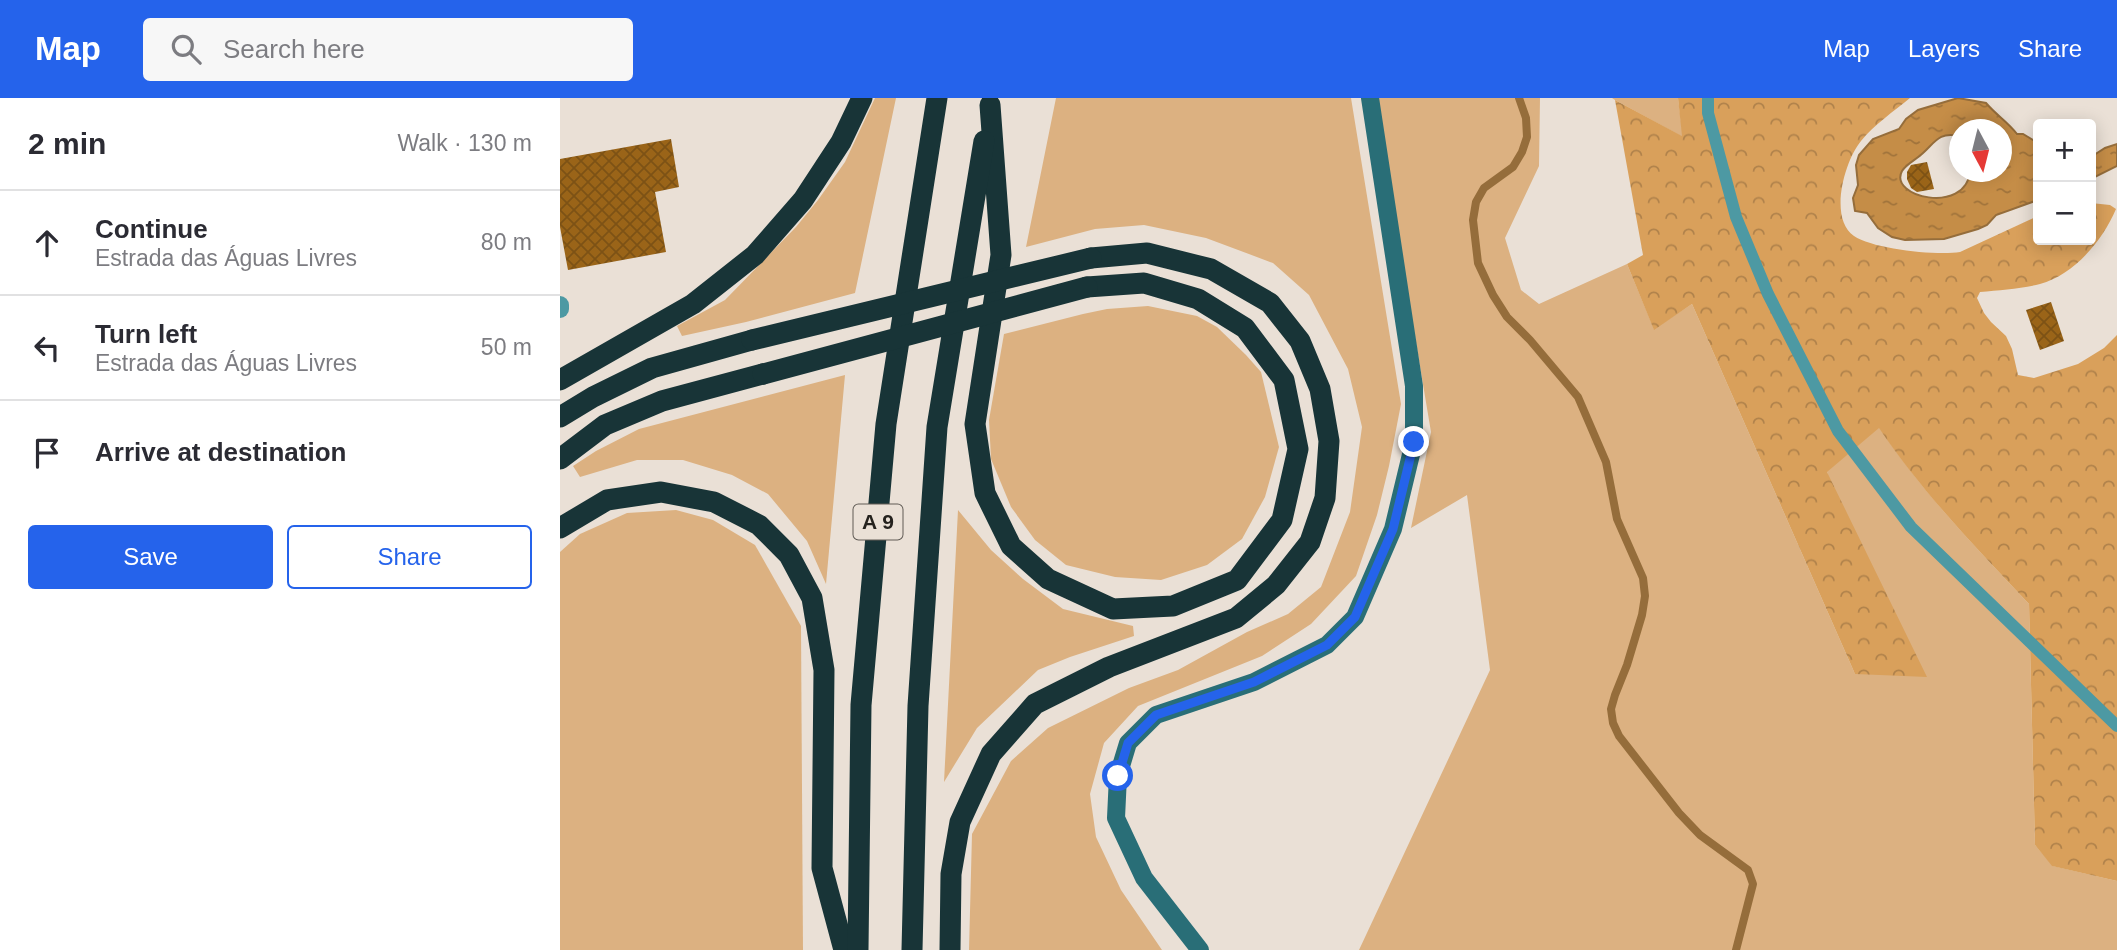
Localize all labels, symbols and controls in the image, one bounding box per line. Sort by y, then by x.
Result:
search box [143,18,633,81]
text: Map [35,30,101,67]
icon: search [167,30,205,68]
text: Search here [223,34,365,64]
text: Map [1823,35,1870,62]
text: Layers [1908,35,1980,62]
text: Share [2018,35,2082,62]
north arrow [1949,119,2012,182]
map controls [2033,119,2096,245]
button: + [2033,119,2096,182]
text: 2 min [28,127,106,160]
text: Walk · 130 m [397,130,532,156]
button: − [2033,182,2096,245]
text: Continue [95,214,208,244]
icon: ahead [28,224,66,262]
text: 80 m [481,229,532,255]
text: Estrada das Águas Livres [95,245,357,271]
text: Turn left [95,319,197,349]
icon: left [28,329,66,367]
text: 50 m [481,334,532,360]
text: Estrada das Águas Livres [95,350,357,376]
route end [1398,426,1429,457]
icon: arrive [28,434,66,472]
text: Arrive at destination [95,437,346,467]
road number: A 9 [854,504,902,540]
button: Save [28,525,273,589]
button: Share [287,525,532,589]
route start [1102,760,1133,791]

